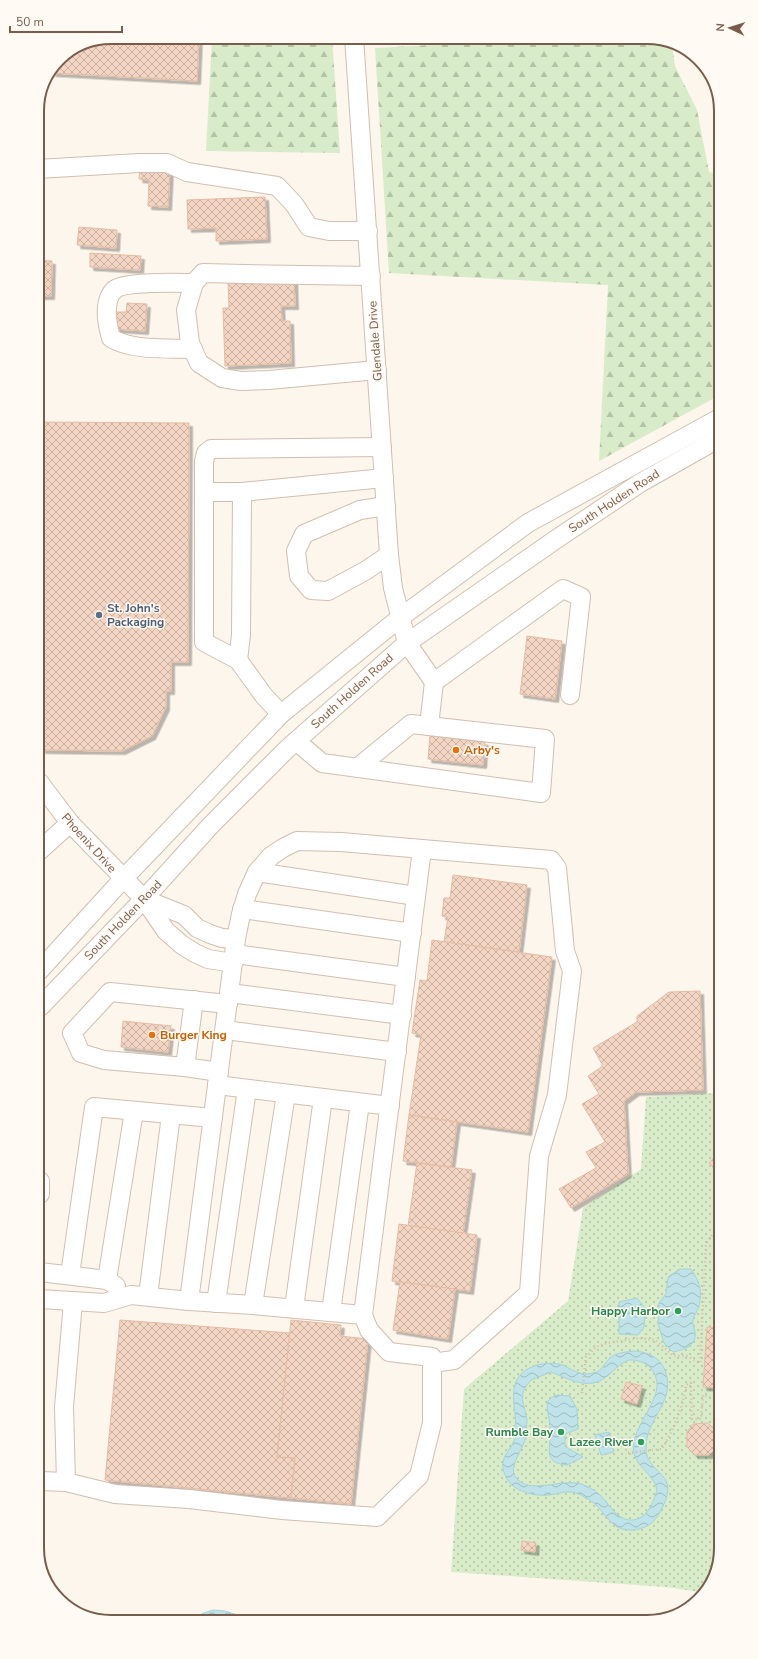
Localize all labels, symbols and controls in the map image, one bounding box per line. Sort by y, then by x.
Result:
scale bar [10,8,122,34]
north arrow [710,8,750,48]
text: 50 m [16,14,44,30]
text: N [713,23,728,32]
street label: Glendale Drive [364,300,386,382]
street label: South Holden Road [565,466,663,536]
place label: St. John's Packaging [107,600,164,630]
marker: St. John's Packaging [94,610,104,620]
street label: South Holden Road [307,650,397,732]
place label: Arby's [464,742,500,758]
marker: Arby's [451,745,461,755]
street label: Phoenix Drive [58,810,120,876]
street label: South Holden Road [81,877,165,963]
place label: Burger King [160,1027,227,1043]
marker: Burger King [147,1030,157,1040]
place label: Happy Harbor [591,1303,670,1319]
marker: Happy Harbor [673,1306,683,1316]
place label: Rumble Bay [486,1424,554,1440]
marker: Rumble Bay [556,1427,566,1437]
place label: Lazee River [569,1434,633,1450]
marker: Lazee River [636,1437,646,1447]

